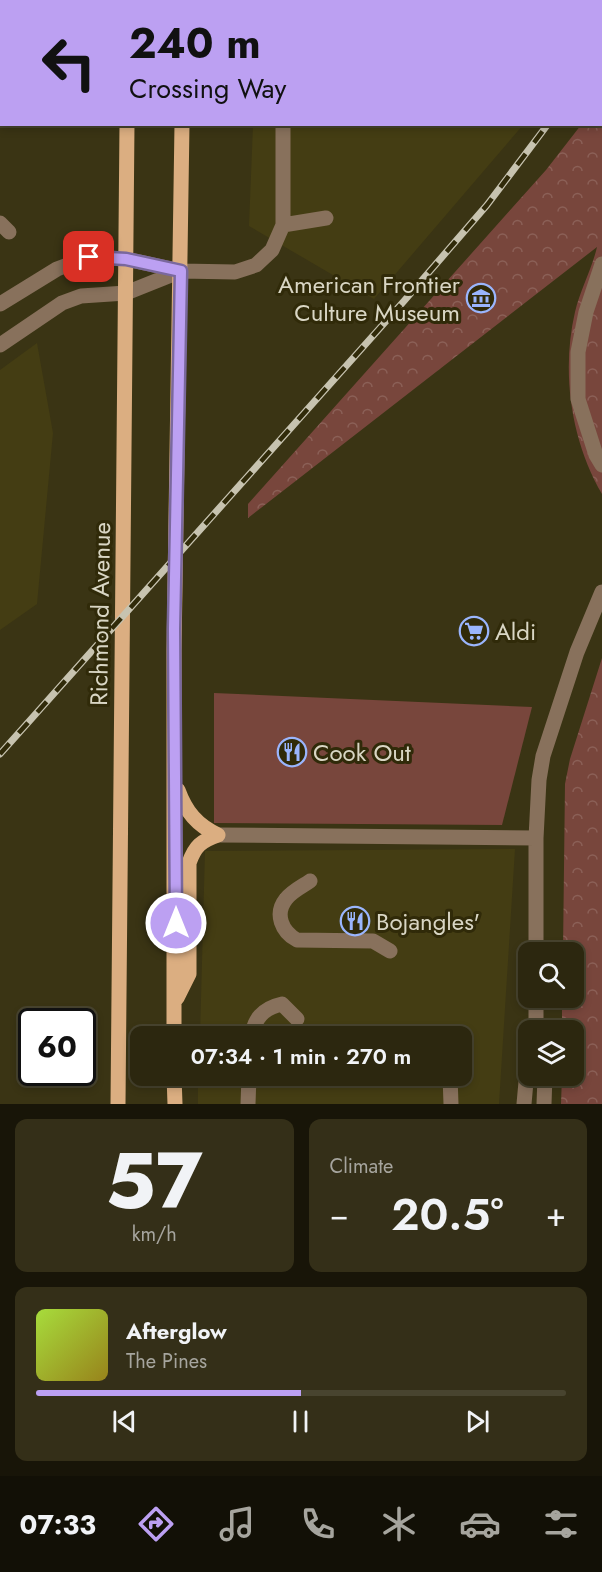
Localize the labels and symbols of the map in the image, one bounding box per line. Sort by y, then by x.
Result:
pin [63,231,114,282]
place label: American Frontier Culture Museum [278,267,461,330]
museum icon: American Frontier Culture Museum [465,282,497,314]
street label: Richmond Avenue [81,522,119,706]
place label: Aldi [495,614,536,649]
supermarket icon: Aldi [458,615,490,647]
place label: Cook Out [313,735,411,770]
restaurant icon: Cook Out [276,736,308,768]
position arrow [144,891,208,955]
place label: Bojangles' [376,904,480,939]
restaurant icon: Bojangles' [339,905,371,937]
speed limit sign: 60 [18,1008,96,1086]

